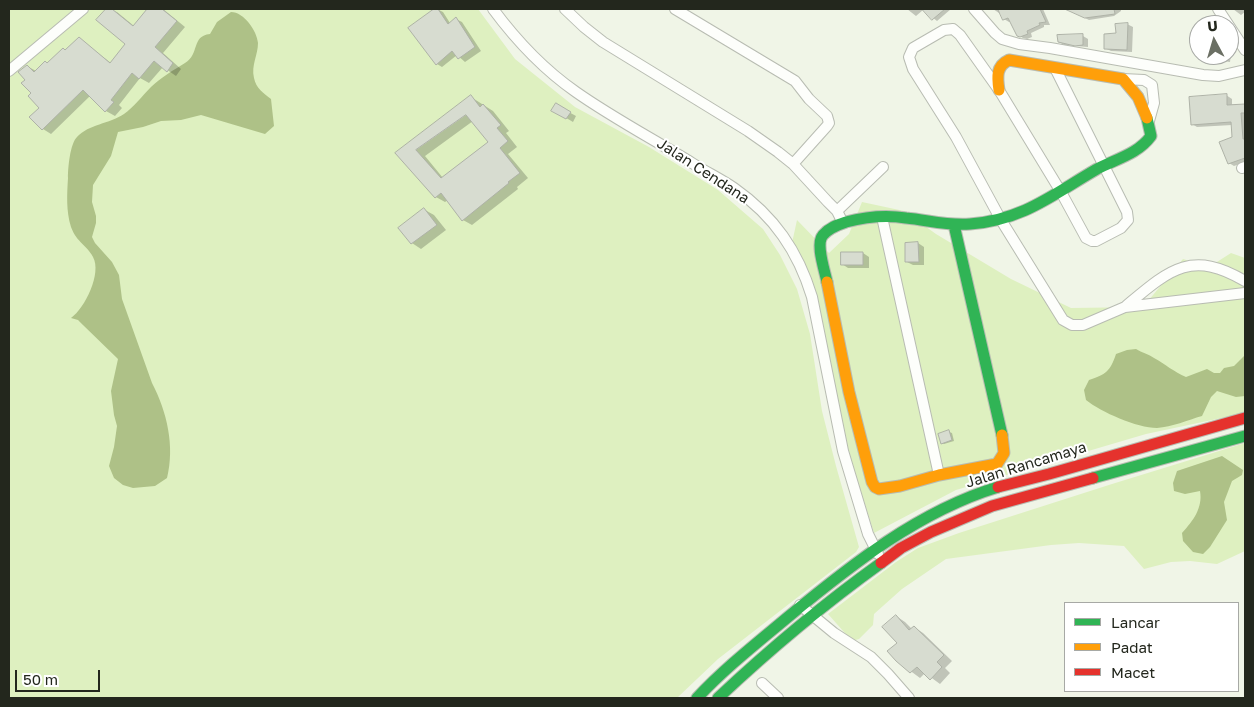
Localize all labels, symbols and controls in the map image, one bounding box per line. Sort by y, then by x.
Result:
north arrow [1189,15,1239,65]
text: U [1206,17,1218,35]
street label: Jalan Cendana [653,134,753,208]
street label: Jalan Rancamaya [963,438,1089,492]
legend [1064,602,1239,692]
text: Lancar [1111,613,1160,631]
text: Padat [1111,638,1153,656]
scale bar [18,660,102,692]
text: Macet [1111,663,1155,681]
text: 50 m [23,670,58,688]

